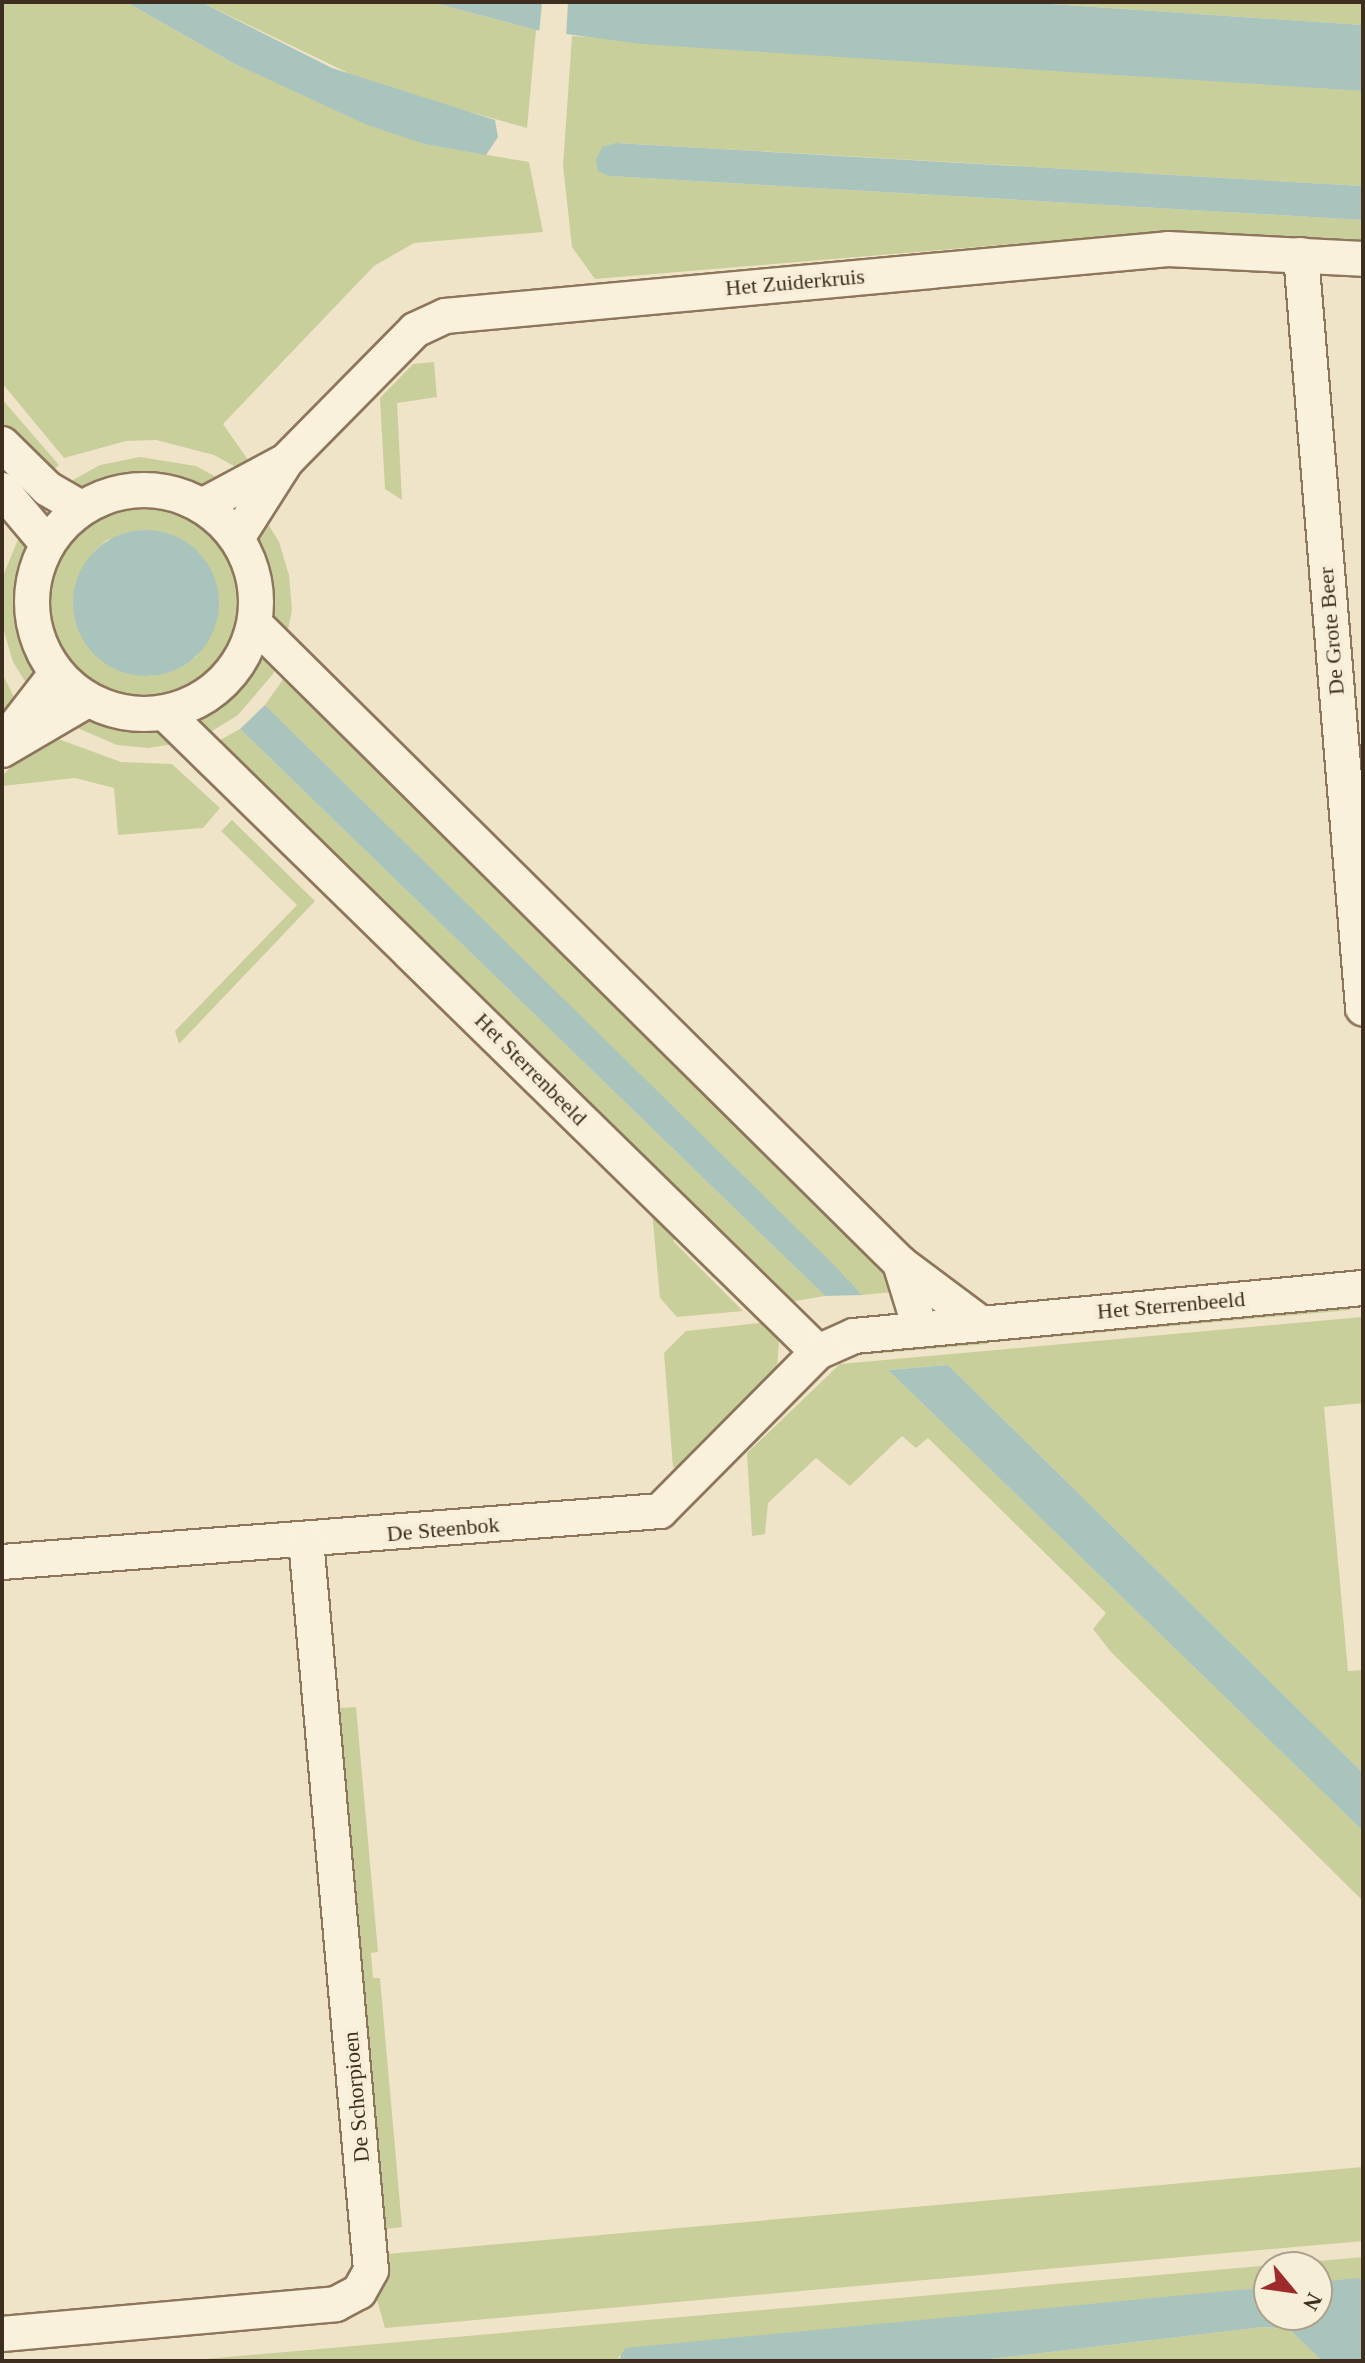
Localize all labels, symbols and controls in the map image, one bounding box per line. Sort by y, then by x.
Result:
street label: Het Zuiderkruis [724,263,866,301]
street label: De Grote Beer [1312,566,1350,696]
street label: Het Sterrenbeeld [469,1007,593,1131]
street label: Het Sterrenbeeld [1096,1285,1246,1325]
street label: De Steenbok [386,1511,500,1547]
street label: De Schorpioen [337,2030,375,2164]
north arrow [1253,2251,1333,2331]
text: N [1298,2289,1327,2315]

